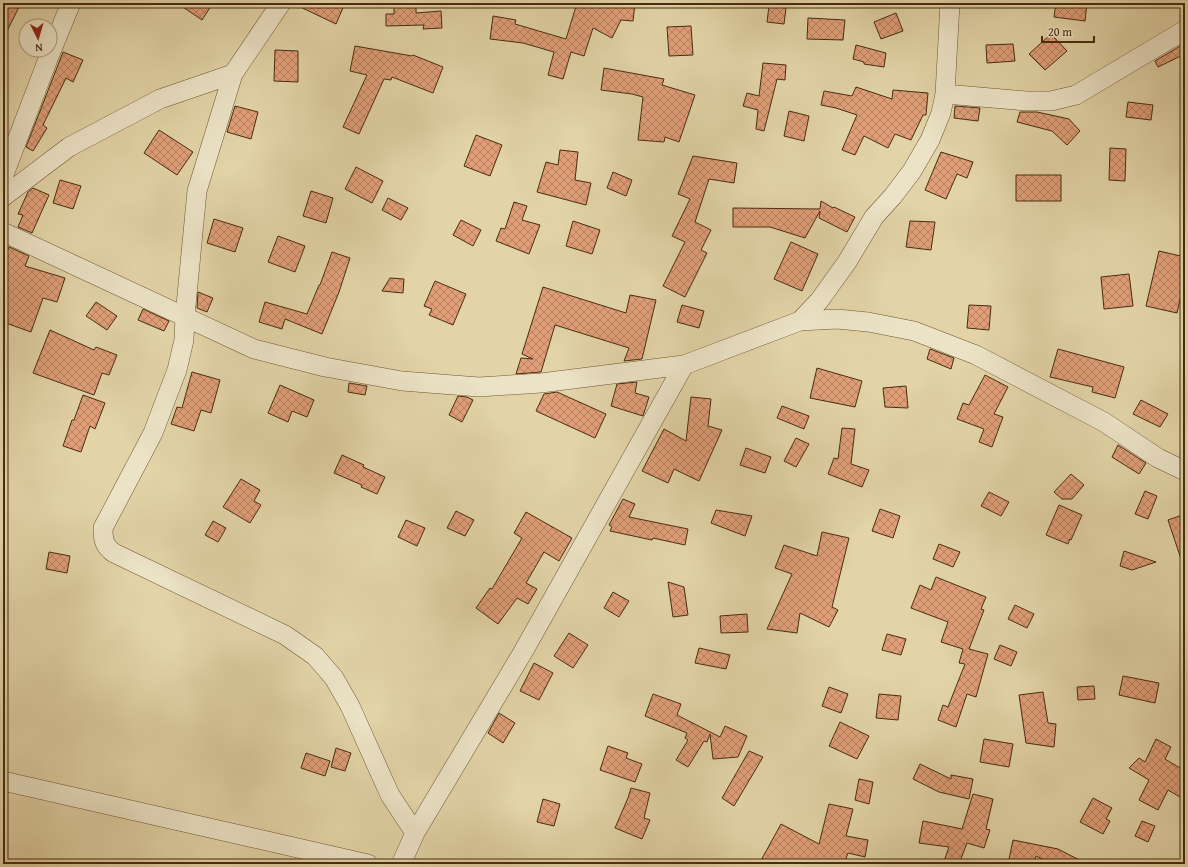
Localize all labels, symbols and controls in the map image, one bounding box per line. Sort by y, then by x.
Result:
north arrow [18,18,58,58]
scale bar [1042,18,1094,44]
text: 20 m [1048,23,1072,40]
text: N [34,40,43,56]

